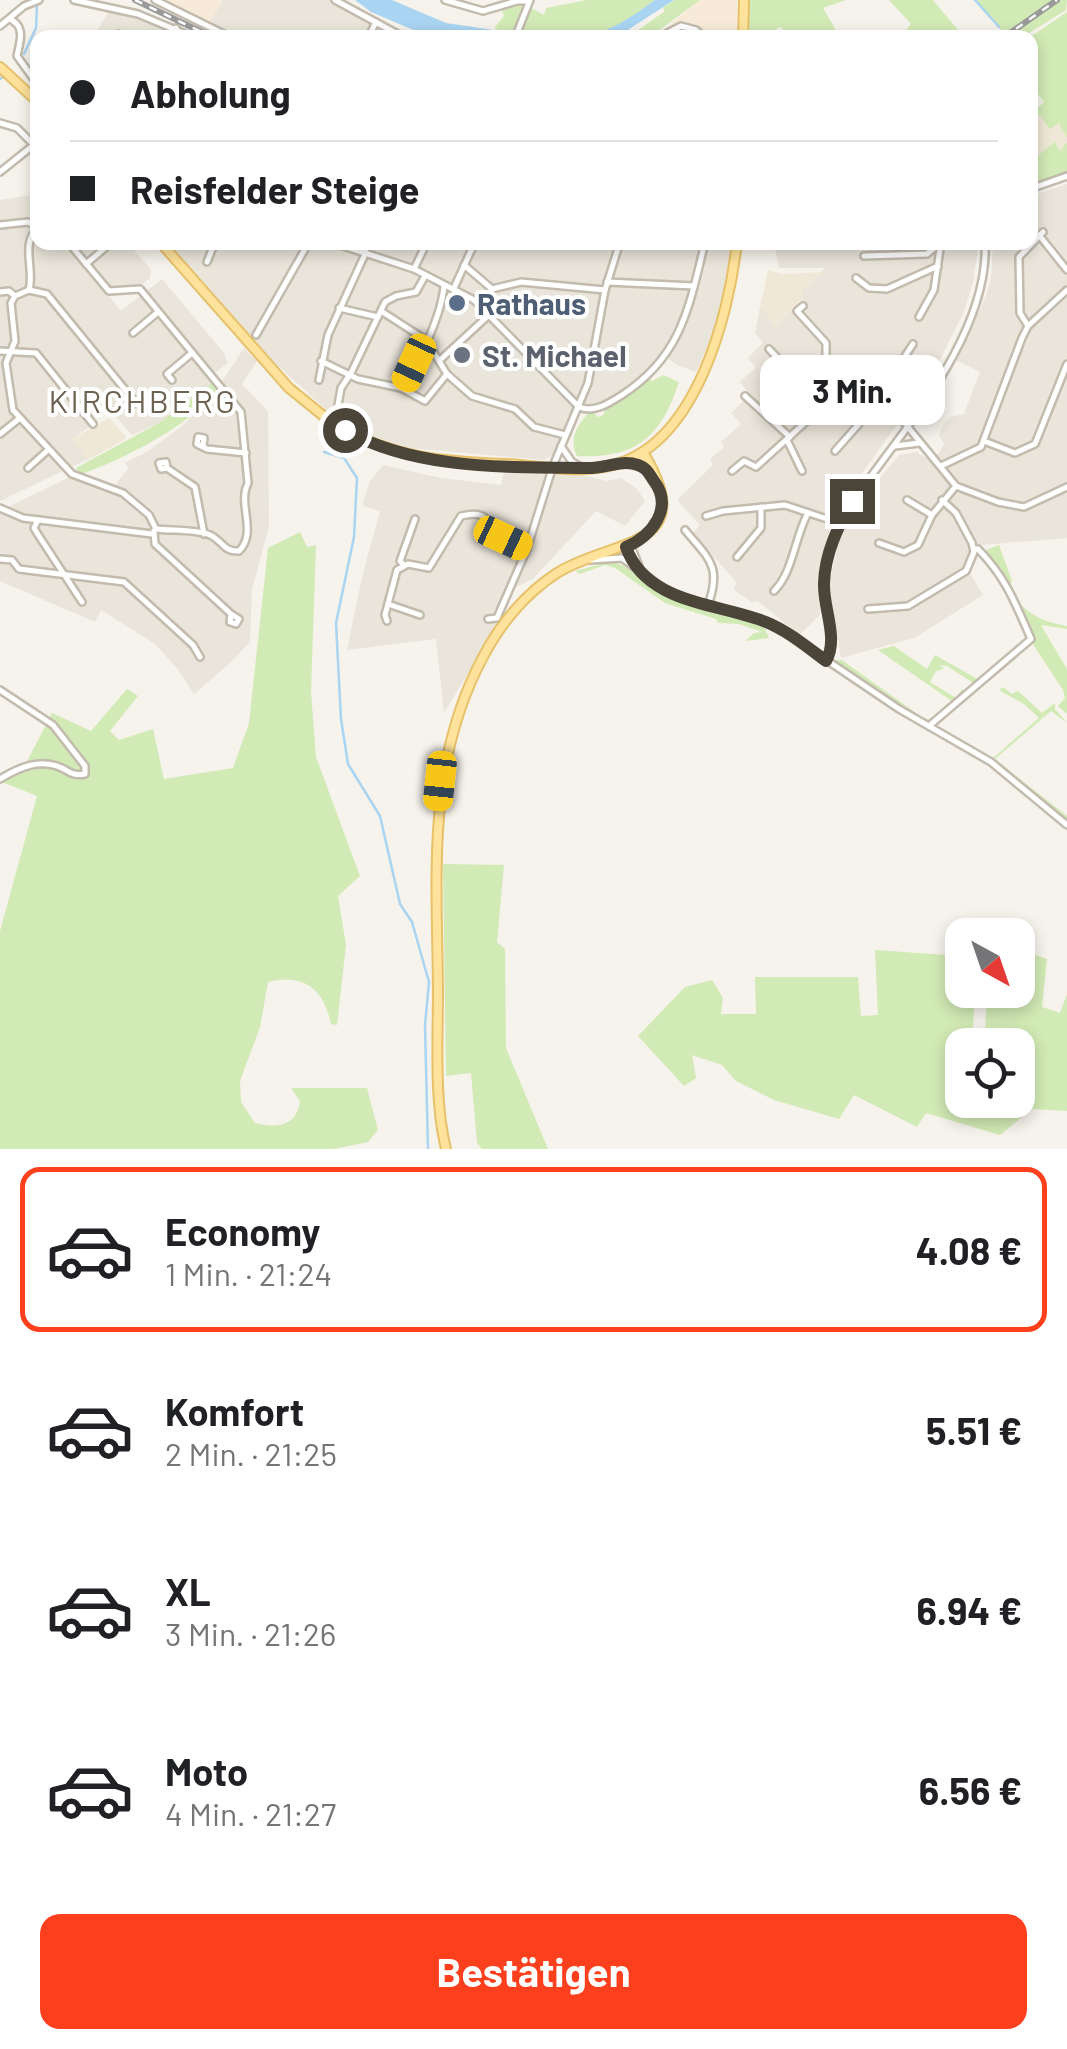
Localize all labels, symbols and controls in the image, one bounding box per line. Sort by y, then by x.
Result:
text: Abholung [130,70,291,116]
text: Reisfelder Steige [130,166,420,212]
place label: Rathaus [477,285,586,321]
marker: Rathaus [446,292,468,314]
car [388,329,440,397]
place label: St. Michael [482,337,627,373]
marker: St. Michael [451,344,473,366]
callout: 3 Min. [760,356,944,426]
text: 3 Min. [812,371,893,409]
district label: KIRCHBERG [49,381,237,419]
route start [323,408,368,453]
route end [830,479,875,524]
car [469,512,537,564]
car [422,750,458,812]
north arrow [945,918,1035,1008]
map controls [945,918,1035,1118]
button: locate [945,1028,1035,1118]
icon: car [45,1205,135,1295]
text: Economy [165,1208,320,1254]
text: 4.08 € [916,1227,1022,1273]
text: 1 Min. · 21:24 [165,1254,332,1292]
icon: car [45,1385,135,1475]
text: Komfort [165,1388,304,1434]
text: 5.51 € [926,1407,1022,1453]
text: 2 Min. · 21:25 [165,1434,337,1472]
icon: car [45,1565,135,1655]
text: XL [165,1568,211,1614]
text: 6.94 € [916,1587,1022,1633]
text: 3 Min. · 21:26 [165,1614,336,1652]
icon: car [45,1745,135,1835]
text: Moto [165,1748,248,1794]
text: 6.56 € [919,1767,1022,1813]
text: 4 Min. · 21:27 [165,1794,336,1832]
button: Bestätigen [40,1914,1027,2029]

